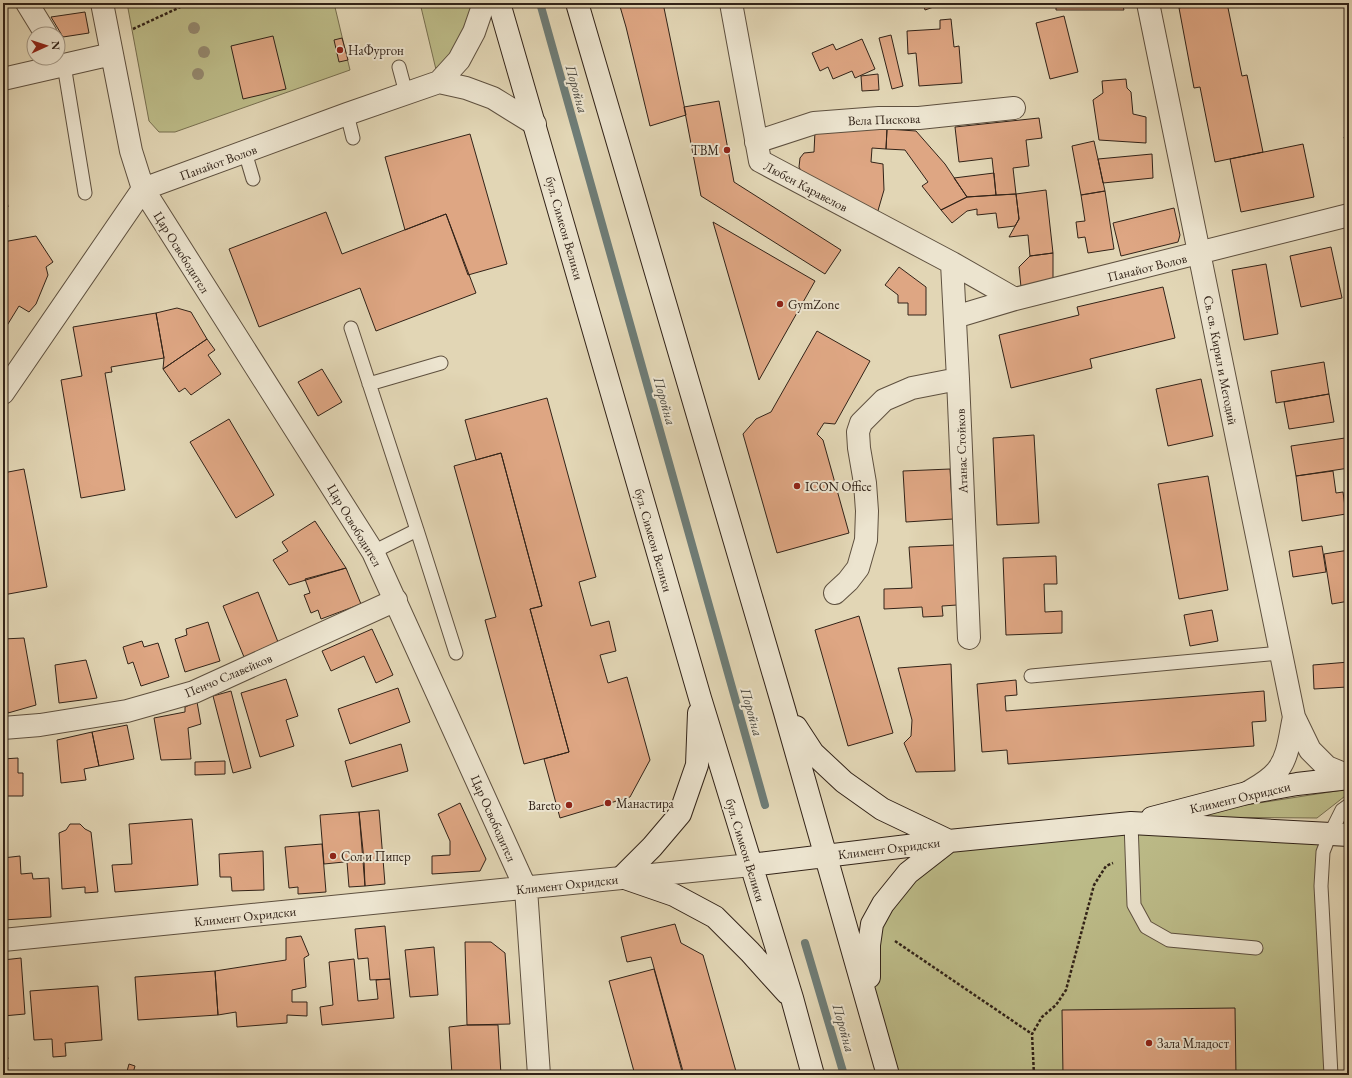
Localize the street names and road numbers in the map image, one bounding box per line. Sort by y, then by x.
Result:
street label: Вела Пискова [847,110,921,129]
street label: Панайот Волов [177,140,260,184]
street label: Любен Каравелов [761,157,851,216]
street label: бул. Симеон Велики [542,174,587,282]
street label: Цар Освободител [150,208,214,296]
street label: Панайот Волов [1106,249,1189,286]
street label: Св. св. Кирил и Методий [1200,294,1241,426]
street label: Атанас Стойков [952,408,972,495]
street label: Цар Освободител [323,481,386,570]
street label: бул. Симеон Велики [631,486,676,594]
street label: Пенчо Славейков [182,649,275,702]
street label: Цар Освободител [467,772,520,864]
street label: Климент Охридски [1188,778,1292,817]
street label: бул. Симеон Велики [722,797,769,904]
street label: Климент Охридски [837,834,941,863]
street label: Климент Охридски [515,871,619,898]
street label: Климент Охридски [193,903,297,930]

